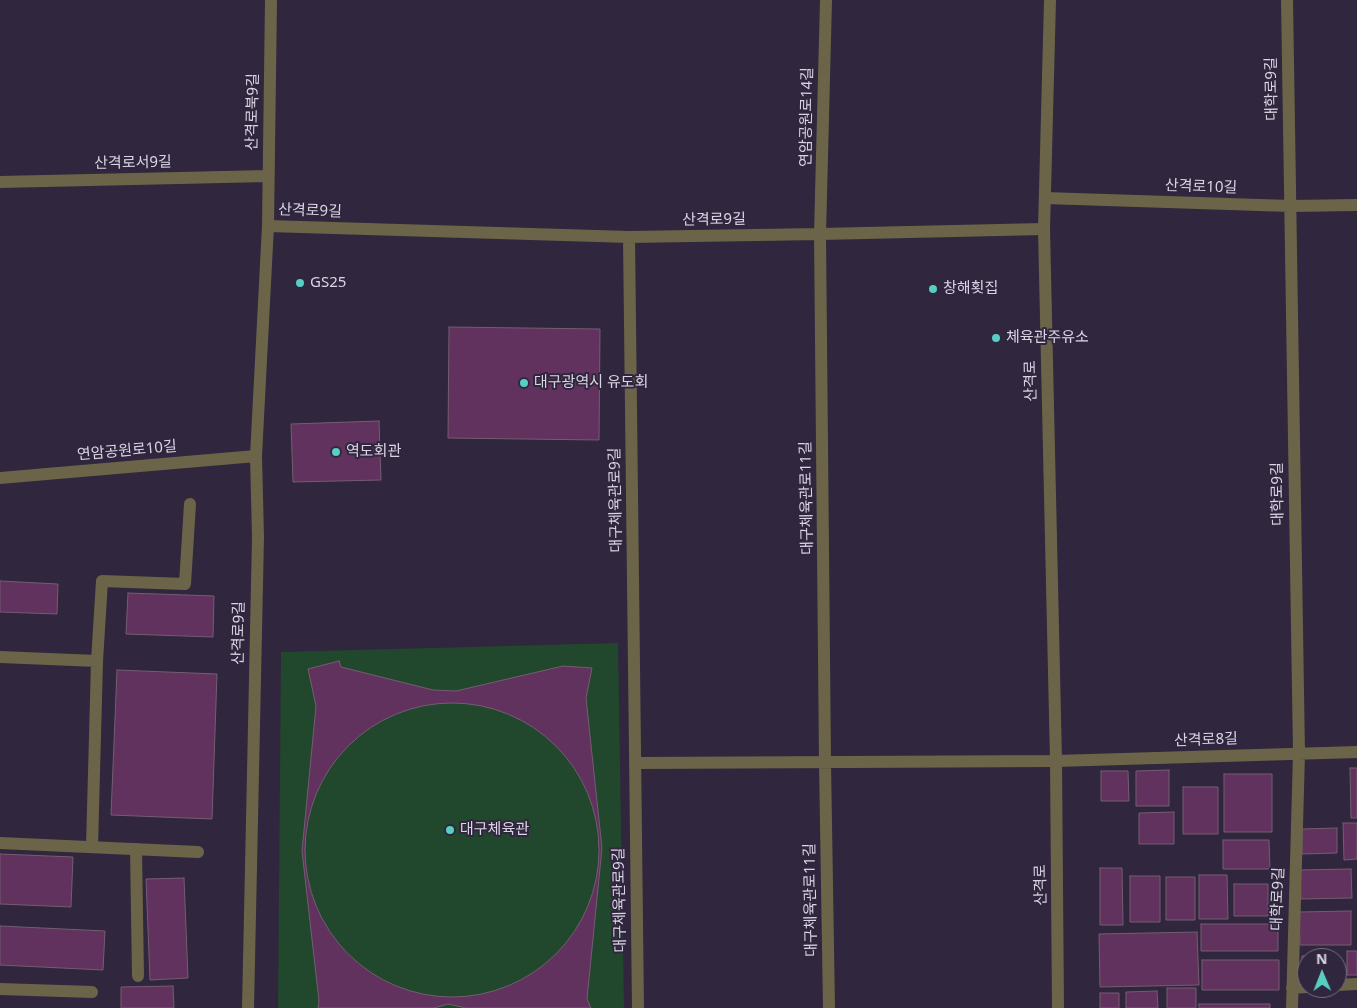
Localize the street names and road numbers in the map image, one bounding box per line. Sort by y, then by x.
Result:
street label: 대학로9길 [1262,57,1282,121]
street label: 연암공원로14길 [797,67,817,167]
street label: 산격로북9길 [243,73,263,151]
street label: 산격로서9길 [94,153,172,173]
street label: 산격로10길 [1165,177,1237,197]
street label: 산격로9길 [278,201,342,221]
street label: 산격로9길 [682,210,746,230]
street label: 산격로 [1022,360,1040,402]
street label: 연암공원로10길 [76,438,178,464]
street label: 대구체육관로11길 [797,441,817,555]
street label: 대구체육관로9길 [606,447,626,553]
street label: 대학로9길 [1268,462,1288,526]
street label: 산격로9길 [229,601,249,665]
street label: 산격로8길 [1174,730,1238,750]
street label: 대구체육관로11길 [801,843,821,957]
street label: 대구체육관로9길 [610,847,630,953]
street label: 산격로 [1032,864,1050,906]
street label: 대학로9길 [1268,867,1288,931]

